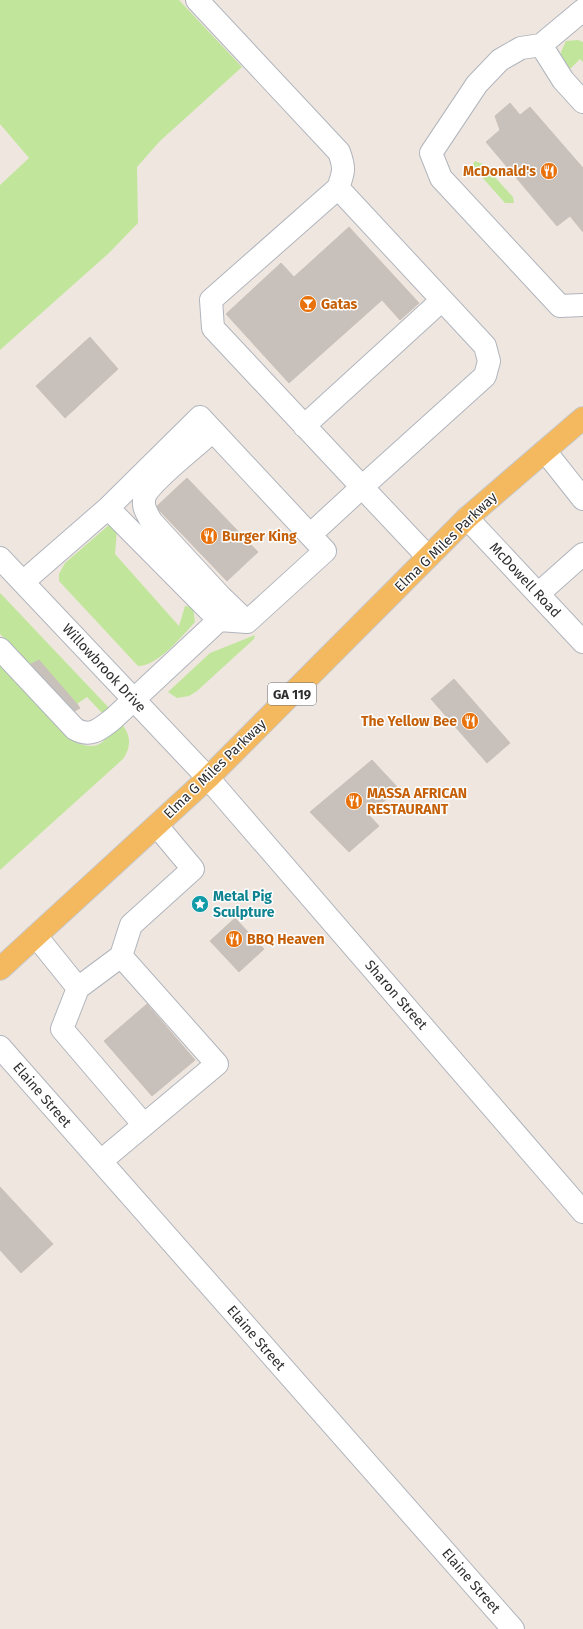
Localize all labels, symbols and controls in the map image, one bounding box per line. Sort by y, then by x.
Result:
restaurant icon: McDonald's [539,161,559,181]
place label: McDonald's [463,163,536,180]
bar icon: Gatas [298,294,318,314]
place label: Gatas [321,296,357,313]
street label: Elma G Miles Parkway [391,489,501,595]
restaurant icon: Burger King [199,526,219,546]
place label: Burger King [222,528,297,545]
street label: McDowell Road [486,539,564,621]
street label: Willowbrook Drive [58,620,150,716]
road number: GA 119 [268,683,316,705]
restaurant icon: The Yellow Bee [460,711,480,731]
place label: The Yellow Bee [361,713,457,730]
street label: Elma G Miles Parkway [160,716,270,822]
place label: MASSA AFRICAN RESTAURANT [367,785,467,818]
restaurant icon: MASSA AFRICAN RESTAURANT [344,791,364,811]
place label: Metal Pig Sculpture [213,888,275,921]
place icon: Metal Pig Sculpture [190,894,210,914]
restaurant icon: BBQ Heaven [224,929,244,949]
place label: BBQ Heaven [247,931,325,948]
street label: Sharon Street [361,957,431,1034]
street label: Elaine Street [9,1059,75,1132]
street label: Elaine Street [223,1302,289,1375]
street label: Elaine Street [438,1545,504,1618]

